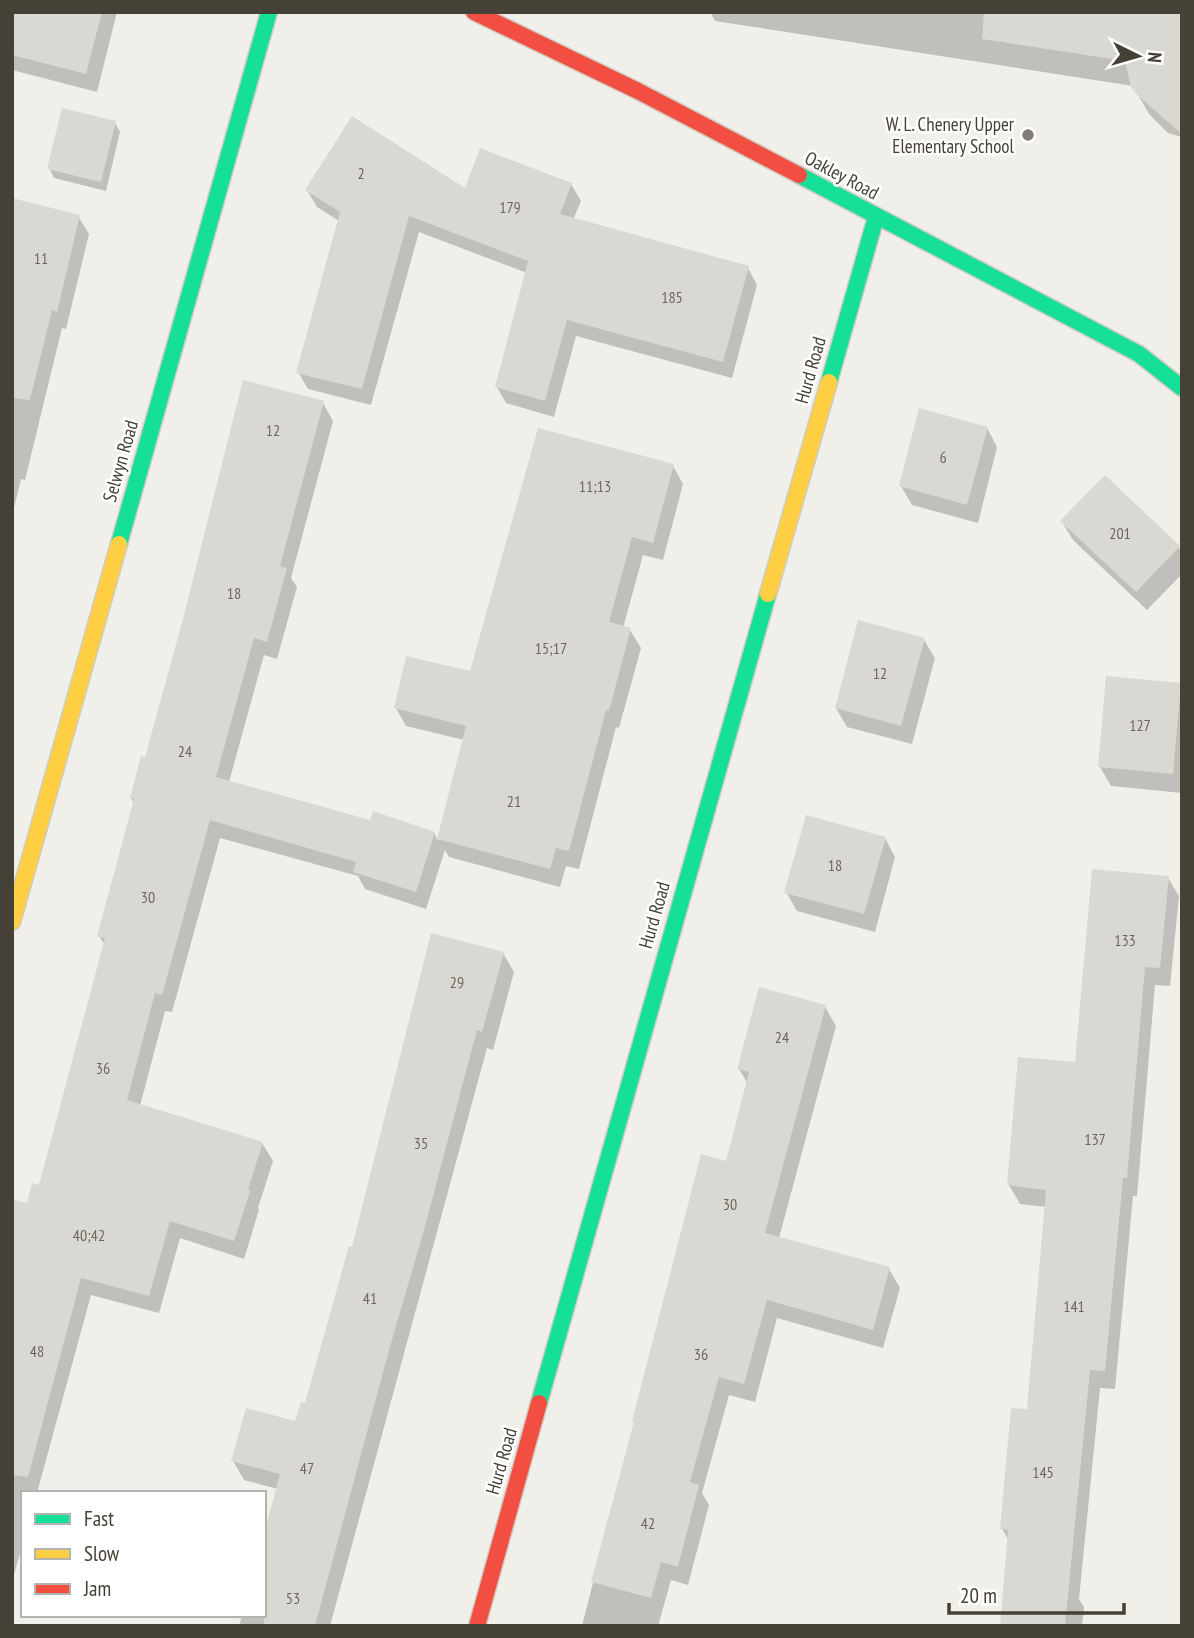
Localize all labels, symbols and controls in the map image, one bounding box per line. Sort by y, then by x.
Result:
north arrow [1103,21,1173,91]
text: N [1143,51,1167,64]
place label: W. L. Chenery Upper Elementary School [886,112,1015,158]
marker: W. L. Chenery Upper Elementary School [1020,127,1036,143]
street label: Oakley Road [801,146,883,204]
house number: 2 [357,163,365,183]
house number: 179 [499,197,521,217]
house number: 11 [34,248,48,268]
house number: 185 [661,287,683,307]
street label: Hurd Road [789,334,831,406]
street label: Selwyn Road [97,417,143,505]
house number: 12 [266,420,280,440]
house number: 6 [939,447,947,467]
house number: 11;13 [579,476,611,496]
house number: 201 [1109,523,1131,543]
house number: 18 [227,583,241,603]
house number: 15;17 [535,638,567,658]
house number: 12 [873,663,887,683]
house number: 127 [1129,715,1151,735]
house number: 24 [178,741,192,761]
house number: 21 [507,791,521,811]
house number: 18 [828,855,842,875]
street label: Hurd Road [633,879,675,951]
house number: 30 [141,887,155,907]
house number: 133 [1114,930,1136,950]
house number: 29 [450,972,464,992]
house number: 24 [775,1027,789,1047]
house number: 36 [96,1058,110,1078]
house number: 137 [1084,1129,1106,1149]
house number: 35 [414,1133,428,1153]
house number: 30 [723,1194,737,1214]
house number: 40;42 [73,1225,105,1245]
house number: 41 [363,1288,377,1308]
house number: 141 [1063,1296,1085,1316]
house number: 48 [30,1341,44,1361]
house number: 36 [694,1344,708,1364]
street label: Hurd Road [480,1425,522,1497]
house number: 47 [300,1458,314,1478]
house number: 145 [1032,1462,1054,1482]
legend [21,1491,266,1617]
text: Fast [84,1505,114,1532]
house number: 42 [641,1513,655,1533]
text: Slow [84,1540,120,1567]
scale bar [949,1572,1124,1616]
text: Jam [83,1575,111,1602]
text: 20 m [960,1582,997,1609]
house number: 53 [286,1588,300,1608]

